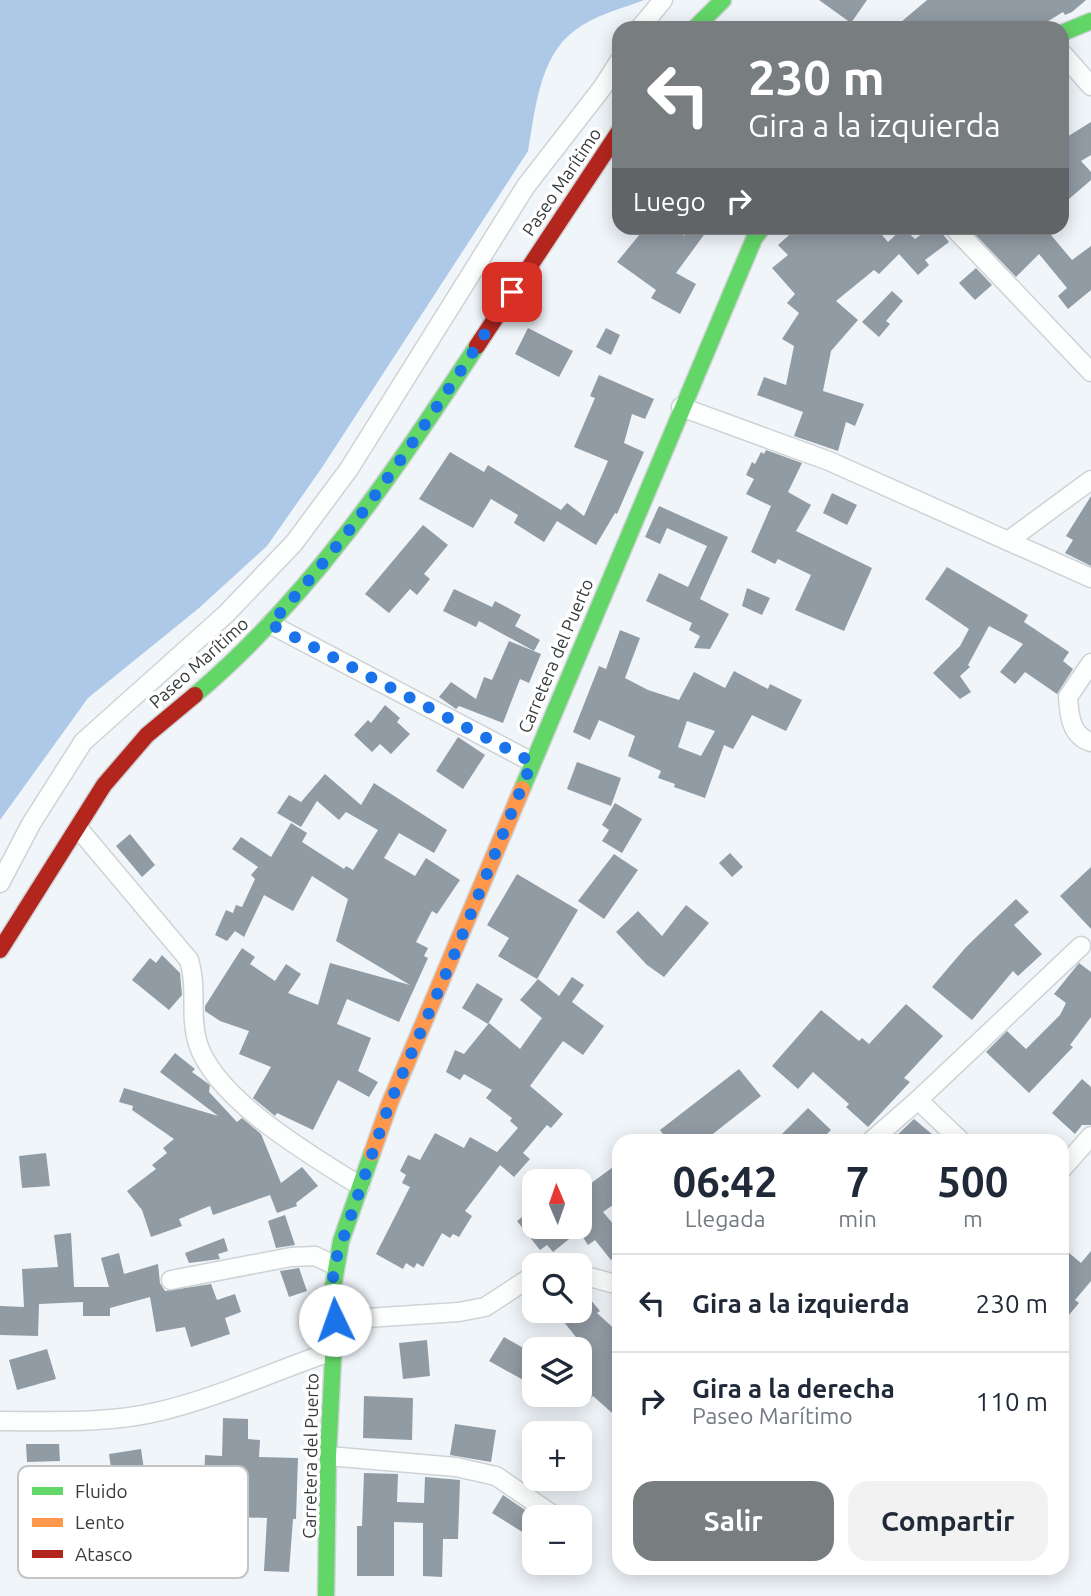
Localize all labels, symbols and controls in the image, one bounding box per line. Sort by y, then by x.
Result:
icon: left [633,49,724,140]
text: 230 m [748,49,885,104]
text: Gira a la izquierda [748,107,1001,143]
street label: Paseo Marítimo [518,124,605,239]
icon: right [720,182,758,220]
text: Luego [633,187,706,216]
pin [482,262,542,322]
icon: arrive [493,273,531,311]
street label: Carretera del Puerto [514,575,597,736]
street label: Paseo Marítimo [145,613,252,712]
text: 06:42 [673,1158,778,1205]
text: 7 [846,1158,869,1205]
text: 500 [937,1158,1008,1205]
north arrow [522,1169,592,1239]
map controls [522,1169,592,1575]
text: Llegada [685,1206,765,1231]
text: min [838,1206,877,1231]
text: m [963,1206,983,1231]
button: search [522,1253,592,1323]
position arrow [298,1283,372,1357]
icon: left [633,1284,671,1322]
text: Gira a la izquierda [692,1289,910,1318]
text: 230 m [976,1289,1048,1318]
button: layers [522,1337,592,1407]
street label: Carretera del Puerto [299,1373,321,1539]
text: Gira a la derecha [692,1374,895,1403]
icon: right [633,1382,671,1420]
text: 110 m [976,1387,1048,1416]
text: Paseo Marítimo [692,1403,853,1428]
button: + [522,1421,592,1491]
legend [18,1466,248,1578]
text: Fluido [75,1480,128,1502]
button: Salir [633,1481,834,1561]
button: Compartir [848,1481,1048,1561]
button: − [522,1505,592,1575]
text: Lento [75,1511,125,1533]
text: Atasco [75,1543,133,1565]

